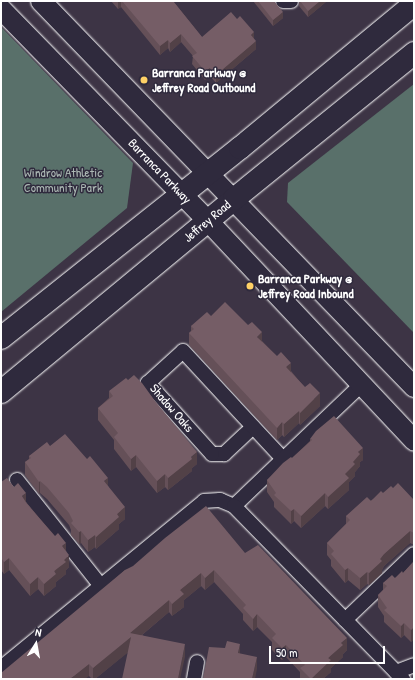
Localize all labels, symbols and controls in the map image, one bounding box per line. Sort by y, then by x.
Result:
place label: Barranca Parkway @ Jeffrey Road Outbound [152,65,255,96]
marker: Barranca Parkway @ Jeffrey Road Outbound [139,75,149,85]
street label: Barranca Parkway [125,135,195,207]
park label: Windrow Athletic Community Park [24,165,102,196]
street label: Jeffrey Road [180,197,234,245]
place label: Barranca Parkway @ Jeffrey Road Inbound [258,271,353,302]
marker: Barranca Parkway @ Jeffrey Road Inbound [245,281,255,291]
street label: Shadow Oaks [147,381,197,435]
north arrow [16,624,56,664]
text: N [34,625,42,640]
scale bar [271,638,387,664]
text: 50 m [276,644,297,661]

